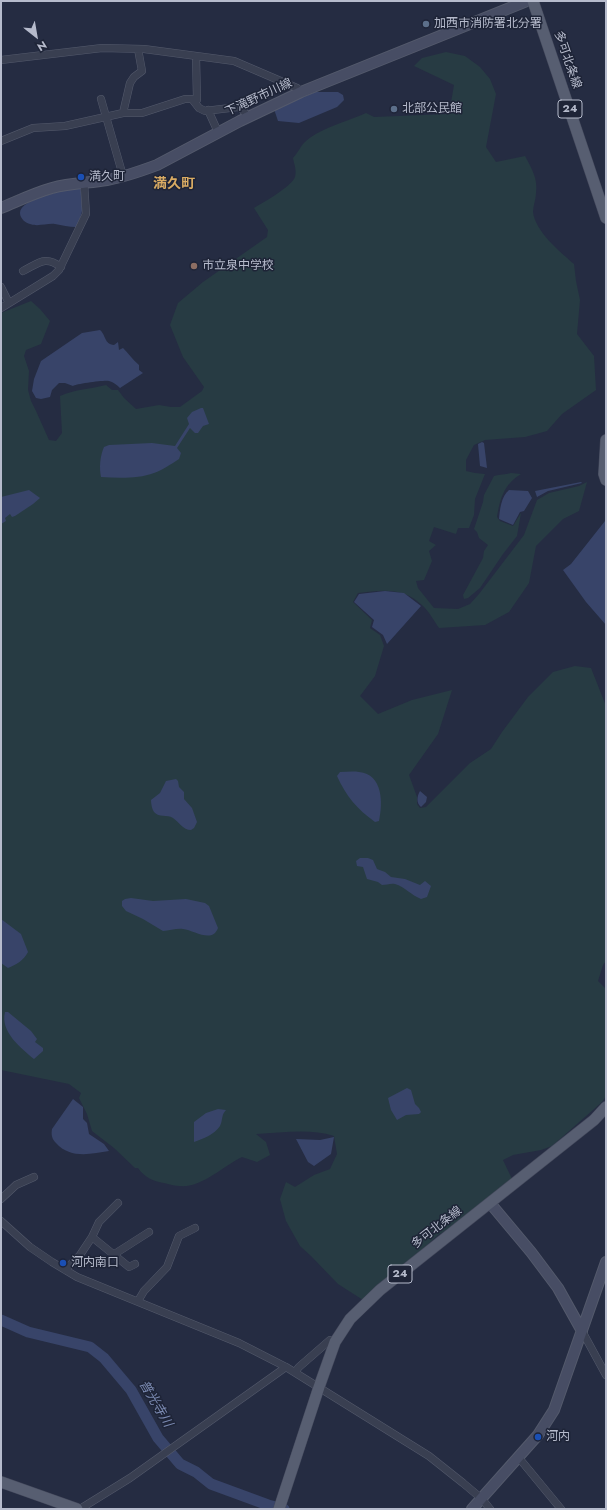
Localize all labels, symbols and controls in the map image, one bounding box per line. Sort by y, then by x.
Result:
north arrow [16,16,56,56]
place label: 加西市消防署北分署 [434,17,542,31]
marker: 加西市消防署北分署 [421,19,431,29]
street label: 多可北条線 [550,29,584,91]
text: N [34,37,50,55]
street label: 下滝野市川線 [223,76,295,120]
road number: 24 [558,100,582,118]
place label: 北部公民館 [402,102,462,116]
marker: 北部公民館 [389,104,399,114]
place label: 満久町 [89,170,125,184]
marker: 満久町 [76,172,86,182]
district label: 満久町 [153,177,195,193]
place label: 市立泉中学校 [202,259,274,273]
marker: 市立泉中学校 [189,261,199,271]
street label: 多可北条線 [409,1204,465,1252]
place label: 河内南口 [71,1256,119,1270]
marker: 河内南口 [58,1258,68,1268]
road number: 24 [388,1265,412,1283]
water label: 普光寺川 [135,1378,175,1430]
place label: 河内 [546,1430,570,1444]
marker: 河内 [533,1432,543,1442]

